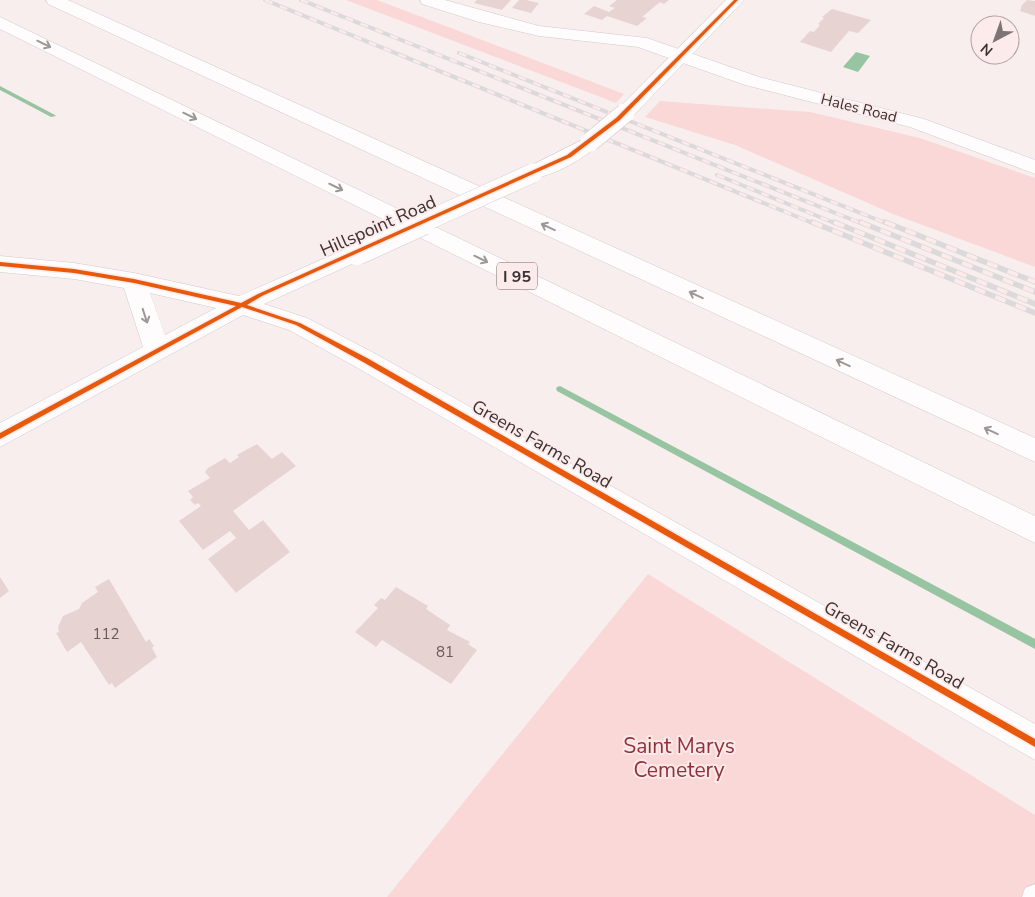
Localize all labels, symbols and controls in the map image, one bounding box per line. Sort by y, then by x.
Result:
north arrow [970,15,1020,65]
text: N [977,39,997,60]
one-way arrow [36,40,51,49]
street label: Hales Road [819,89,899,127]
one-way arrow [182,111,197,121]
one-way arrow [328,182,343,192]
street label: Hillspoint Road [316,190,440,262]
one-way arrow [541,222,556,232]
one-way arrow [474,254,489,264]
road number: I 95 [497,262,537,290]
one-way arrow [688,290,703,300]
one-way arrow [141,307,151,323]
one-way arrow [836,358,851,367]
street label: Greens Farms Road [468,394,616,494]
one-way arrow [984,426,999,435]
street label: Greens Farms Road [820,595,968,695]
house number: 112 [92,624,120,644]
house number: 81 [436,642,454,662]
park label: Saint Marys Cemetery [623,732,735,784]

